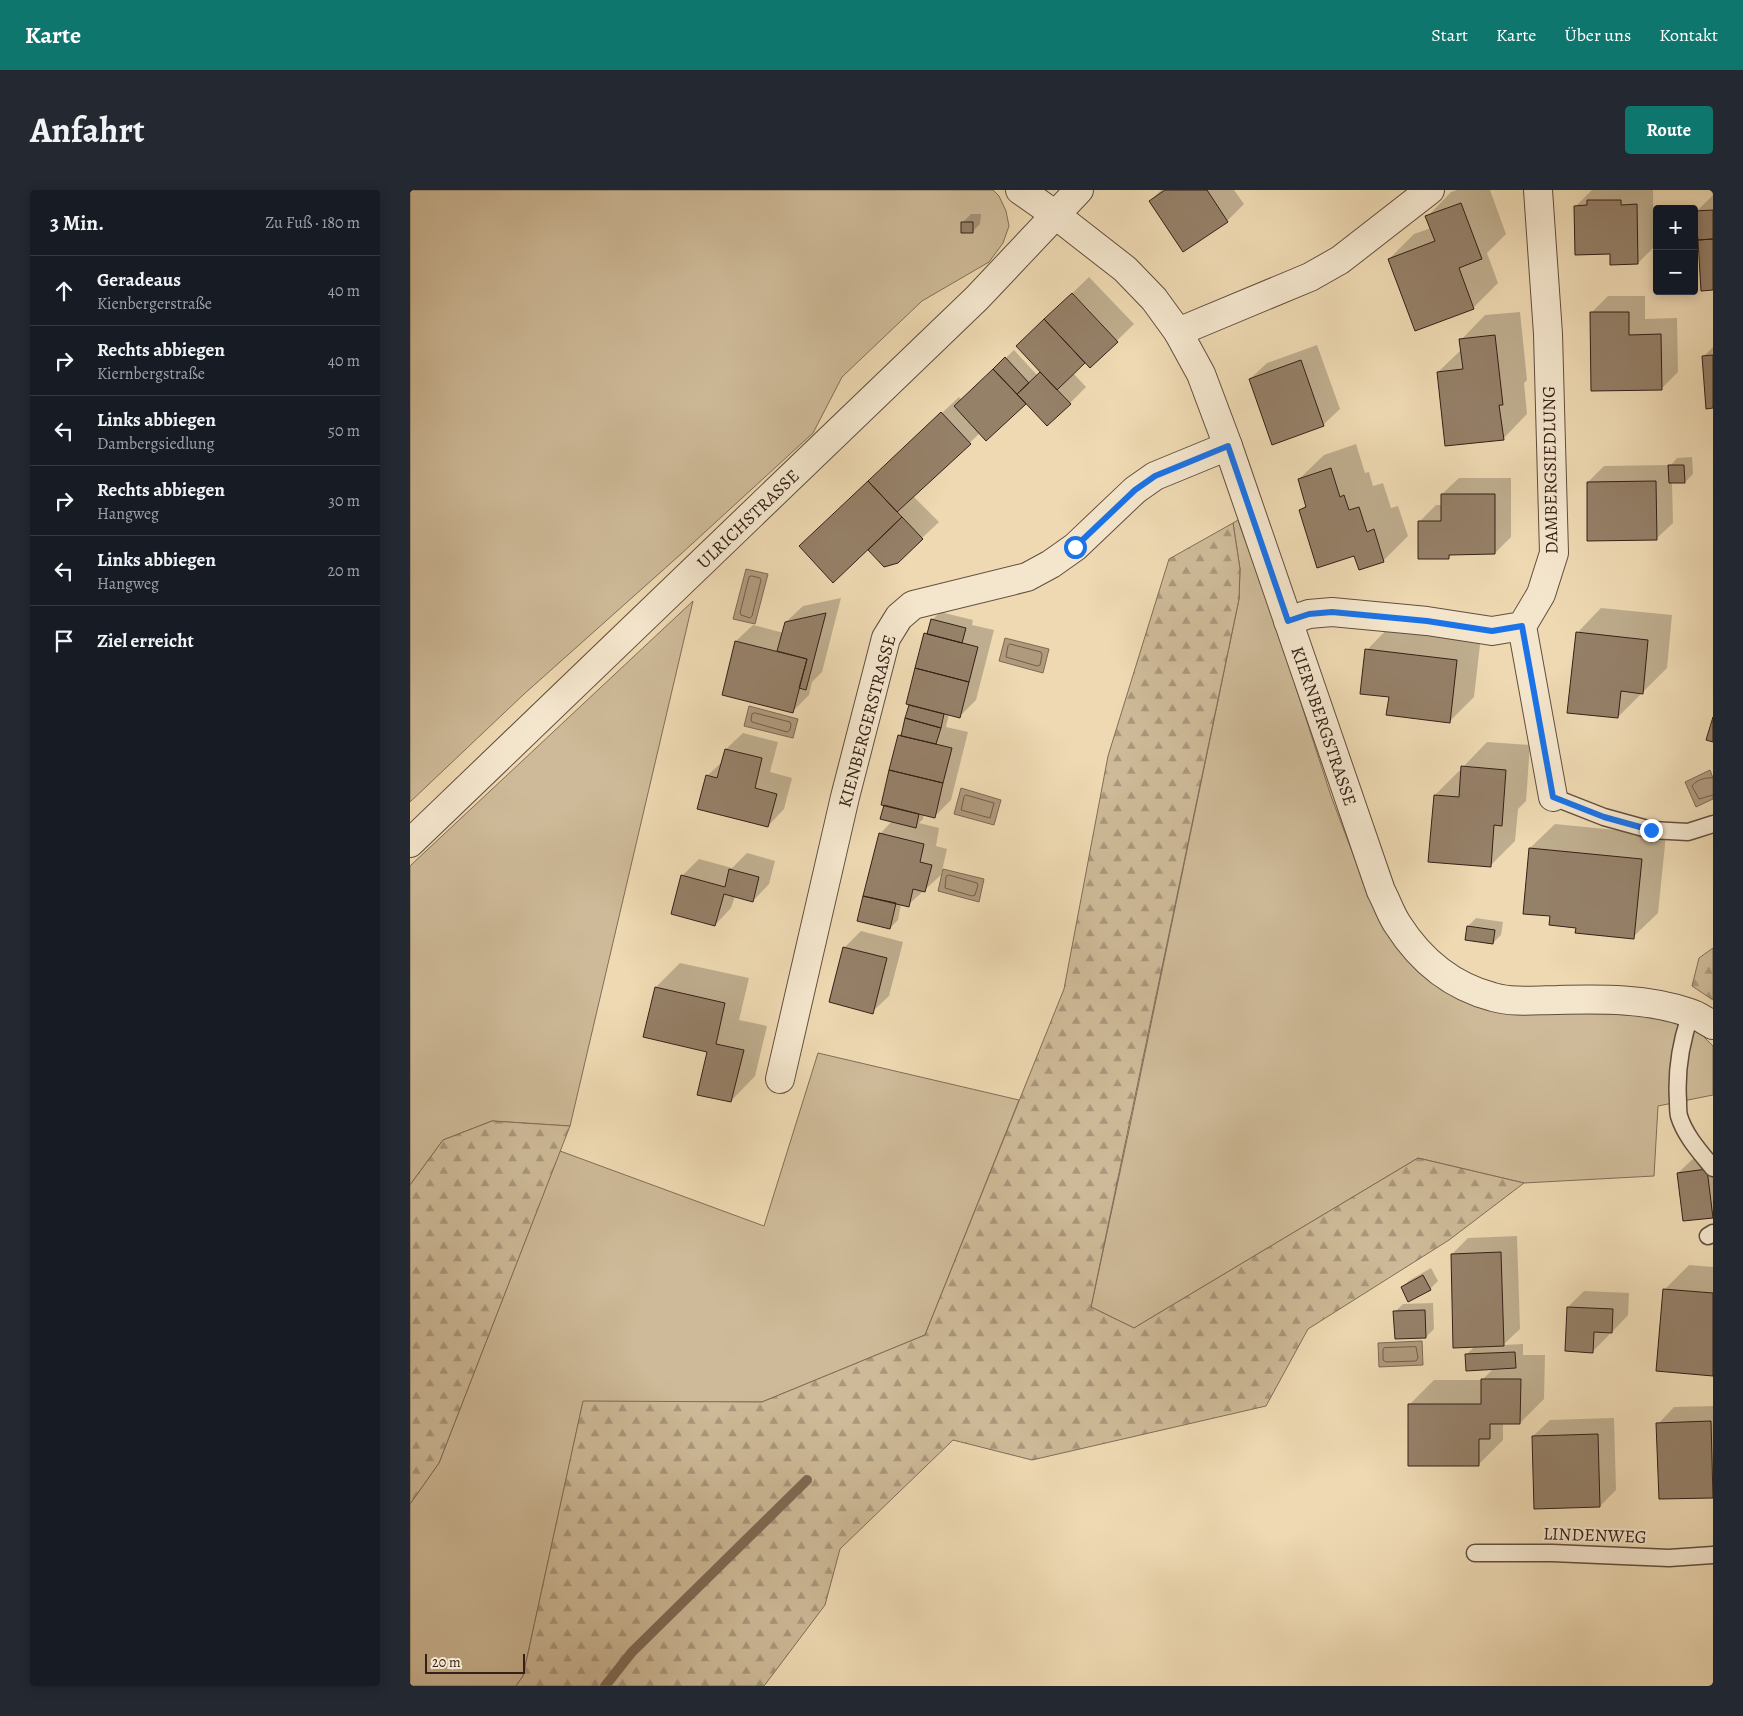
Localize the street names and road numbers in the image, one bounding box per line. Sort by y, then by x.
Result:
street label: DAMBERGSIEDLUNG [1537,386,1563,554]
street label: ULRICHSTRASSE [691,464,805,574]
street label: KIENBERGERSTRASSE [832,632,902,810]
street label: KIERNBERGSTRASSE [1285,643,1363,809]
street label: LINDENWEG [1543,1521,1647,1549]

